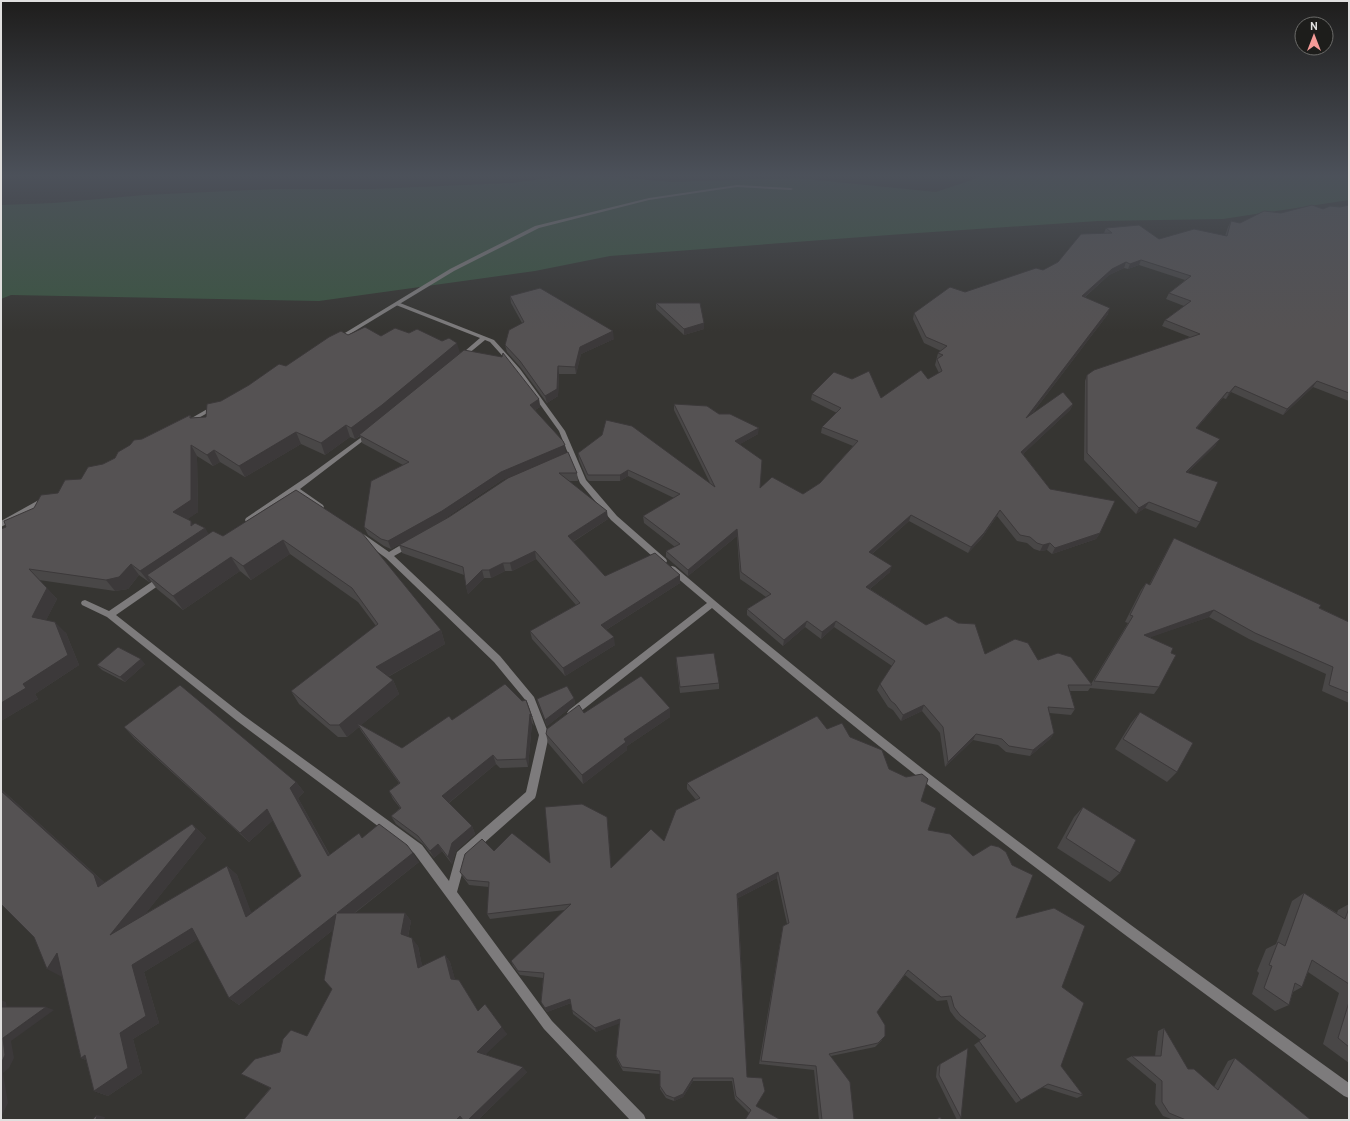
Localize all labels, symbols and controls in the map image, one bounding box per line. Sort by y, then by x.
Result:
north arrow [1294,16,1334,56]
text: N [1310,20,1318,34]

